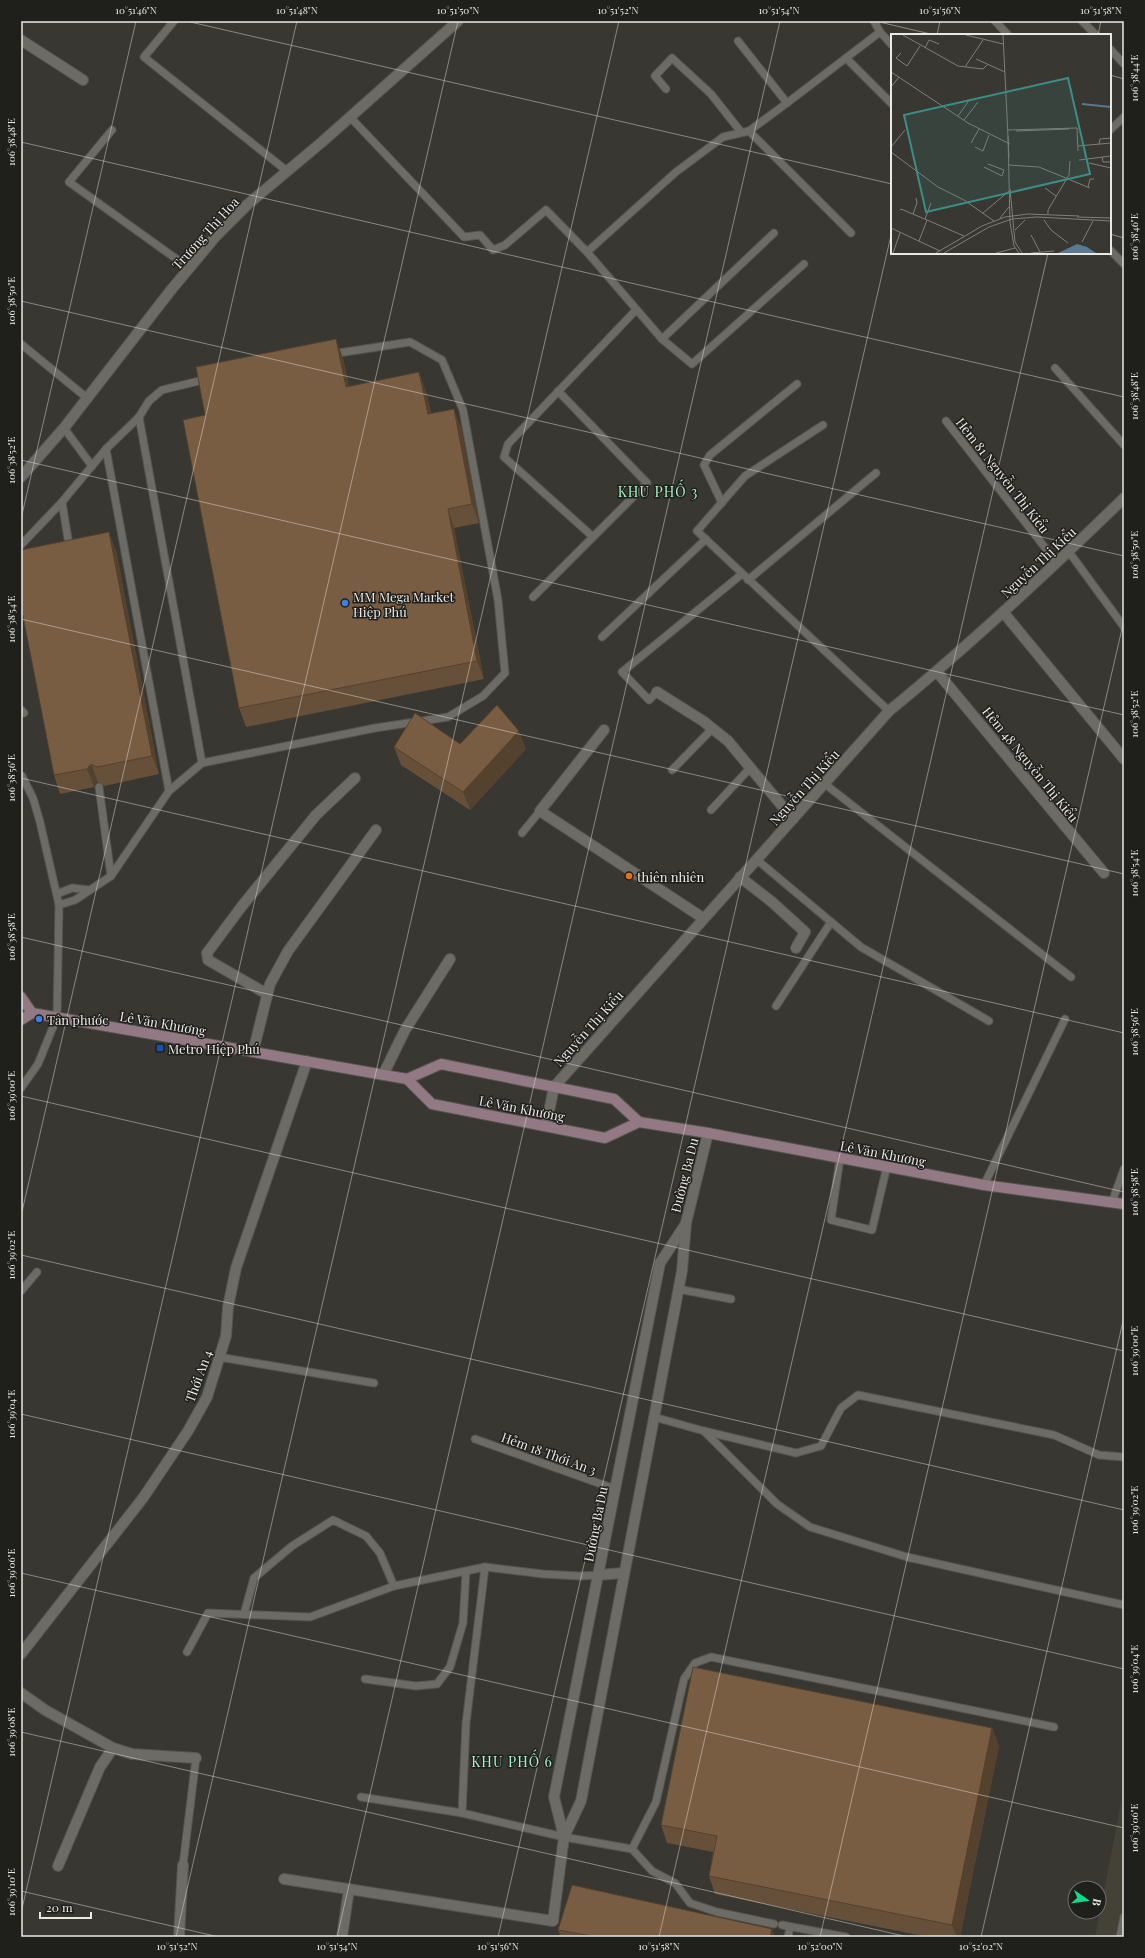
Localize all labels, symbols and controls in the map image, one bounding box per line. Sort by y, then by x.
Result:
text: 10°51'46"N [115,3,157,17]
text: 10°51'48"N [276,3,318,17]
text: 10°51'50"N [437,3,479,17]
text: 10°51'52"N [597,3,639,17]
text: 10°51'54"N [758,3,800,17]
text: 10°51'56"N [919,3,961,17]
text: 10°51'58"N [1080,3,1122,17]
inset map [891,34,1111,254]
text: 106°38'44"E [1127,54,1141,102]
text: 106°38'48"E [4,118,18,166]
street label: Trương Thị Hoa [168,193,242,273]
text: 106°38'46"E [1127,213,1141,261]
text: 106°38'50"E [4,277,18,325]
text: 106°38'48"E [1127,372,1141,420]
street label: Hẻm 81 Nguyễn Thị Kiểu [953,414,1054,537]
text: 106°38'52"E [4,436,18,484]
district label: KHU PHỐ 3 [618,479,698,501]
street label: Nguyễn Thị Kiểu [997,523,1079,601]
text: 106°38'50"E [1127,531,1141,579]
place label: MM Mega Market Hiệp Phú [353,588,454,620]
text: 106°38'54"E [4,595,18,643]
marker: MM Mega Market Hiệp Phú [340,598,350,608]
text: 106°38'52"E [1127,690,1141,738]
street label: Hẻm 48 Nguyễn Thị Kiểu [979,703,1083,825]
street label: Nguyễn Thị Kiểu [765,745,843,828]
text: 106°38'56"E [4,754,18,802]
text: 106°38'54"E [1127,849,1141,897]
place label: thiên nhiên [637,868,704,885]
marker: thiên nhiên [624,871,634,881]
text: 106°38'58"E [4,913,18,961]
street label: Nguyễn Thị Kiểu [549,986,627,1069]
street label: Lê Văn Khương [119,1007,208,1039]
text: 106°38'56"E [1127,1008,1141,1056]
place label: Tân phước [47,1011,109,1028]
marker: Tân phước [34,1014,44,1024]
place label: Metro Hiệp Phú [168,1040,260,1057]
marker: Metro Hiệp Phú [155,1043,165,1053]
text: 106°39'00"E [4,1071,18,1121]
street label: Lê Văn Khương [478,1091,567,1125]
street label: Đường Ba Du [667,1135,702,1214]
street label: Lê Văn Khương [839,1136,928,1170]
text: 106°38'58"E [1127,1168,1141,1216]
text: 106°39'02"E [4,1231,18,1279]
text: 106°39'00"E [1127,1326,1141,1376]
street label: Thới An 4 [181,1347,215,1405]
text: 106°39'04"E [4,1390,18,1438]
street label: Hẻm 18 Thới An 3 [499,1428,599,1478]
street label: Đường Ba Du [579,1484,611,1563]
text: 106°39'02"E [1127,1486,1141,1534]
text: 106°39'06"E [4,1548,18,1598]
text: 106°39'04"E [1127,1645,1141,1693]
text: 106°39'08"E [4,1707,18,1757]
district label: KHU PHỐ 6 [471,1749,553,1771]
text: 106°39'06"E [1127,1803,1141,1853]
text: 106°39'10"E [4,1868,18,1916]
north arrow [1067,1880,1107,1920]
scale bar [40,1894,91,1920]
text: B [1089,1897,1105,1908]
text: 20 m [46,1899,73,1915]
text: 10°51'52"N [156,1939,198,1953]
text: 10°51'54"N [316,1939,358,1953]
text: 10°51'56"N [477,1939,519,1953]
text: 10°51'58"N [638,1939,680,1953]
text: 10°52'00"N [797,1939,843,1953]
text: 10°52'02"N [959,1939,1003,1953]

